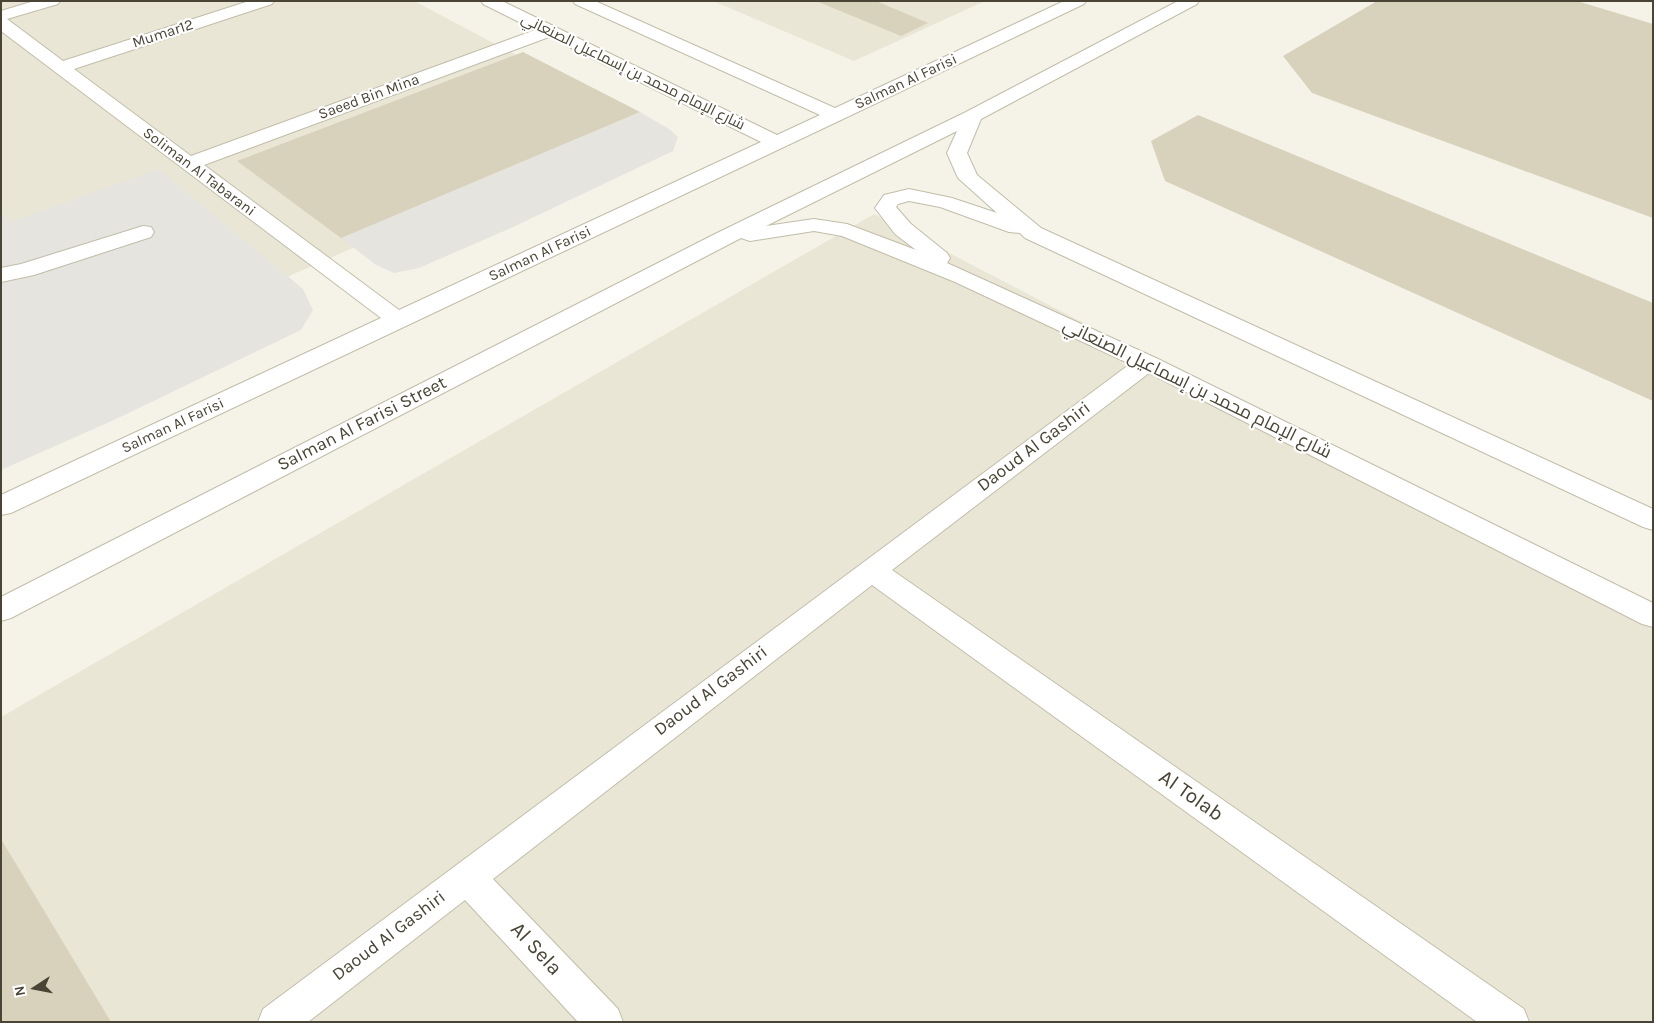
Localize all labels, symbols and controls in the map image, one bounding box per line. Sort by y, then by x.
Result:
street label: شارع الإمام محمد بن إسماعيل الصنعاني [518,10,748,134]
street label: Mumar12 [130,16,196,52]
street label: Salman Al Farisi [852,50,960,114]
street label: Saeed Bin Mina [316,70,422,124]
street label: Soliman Al Tabarani [139,124,259,220]
street label: Salman Al Farisi [486,222,594,286]
street label: شارع الإمام محمد بن إسماعيل الصنعاني [1059,314,1335,464]
street label: Salman Al Farisi Street [274,372,450,476]
street label: Salman Al Farisi [119,394,227,458]
street label: Daoud Al Gashiri [973,397,1095,497]
street label: Daoud Al Gashiri [650,641,772,741]
street label: Al Tolab [1154,765,1228,827]
street label: Daoud Al Gashiri [328,886,450,986]
street label: Al Sela [505,917,567,981]
north arrow [10,963,60,1013]
text: N [10,984,29,998]

